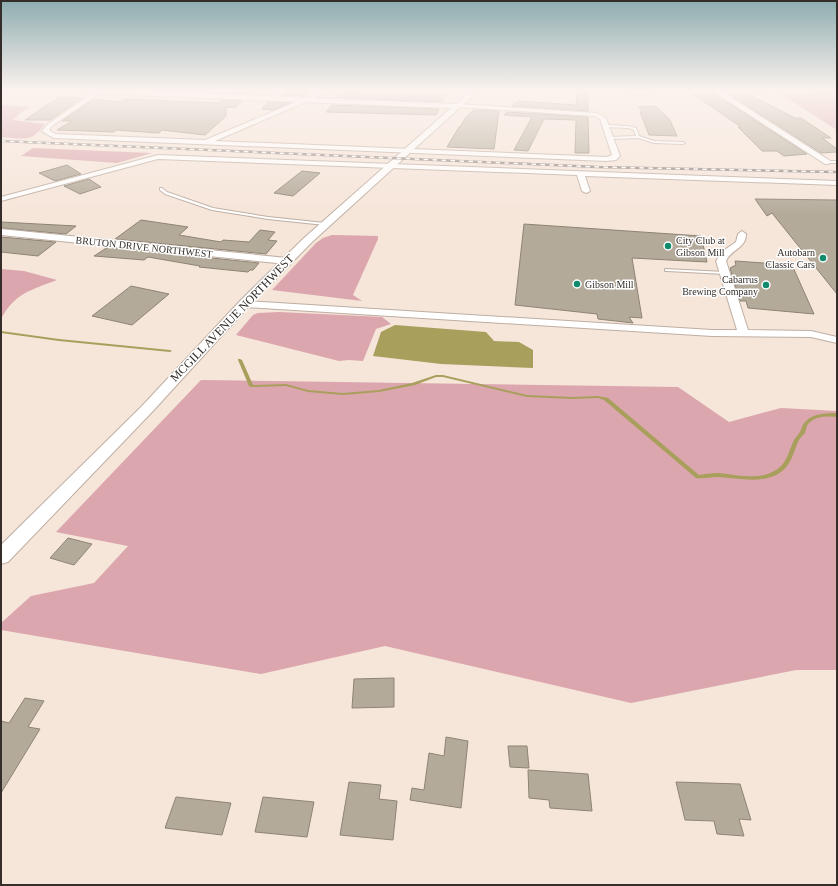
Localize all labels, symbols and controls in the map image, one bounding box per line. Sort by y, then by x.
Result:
street label: BRUTON DRIVE NORTHWEST [75,234,213,260]
place label: City Club at Gibson Mill [676,235,725,258]
marker: City Club at Gibson Mill [663,241,673,251]
place label: Autobarn Classic Cars [765,247,815,270]
street label: MCGILL AVENUE NORTHWEST [167,251,297,385]
marker: Autobarn Classic Cars [818,253,828,263]
place label: Cabarrus Brewing Company [682,274,758,297]
marker: Gibson Mill [572,279,582,289]
place label: Gibson Mill [585,279,634,290]
marker: Cabarrus Brewing Company [761,280,771,290]

